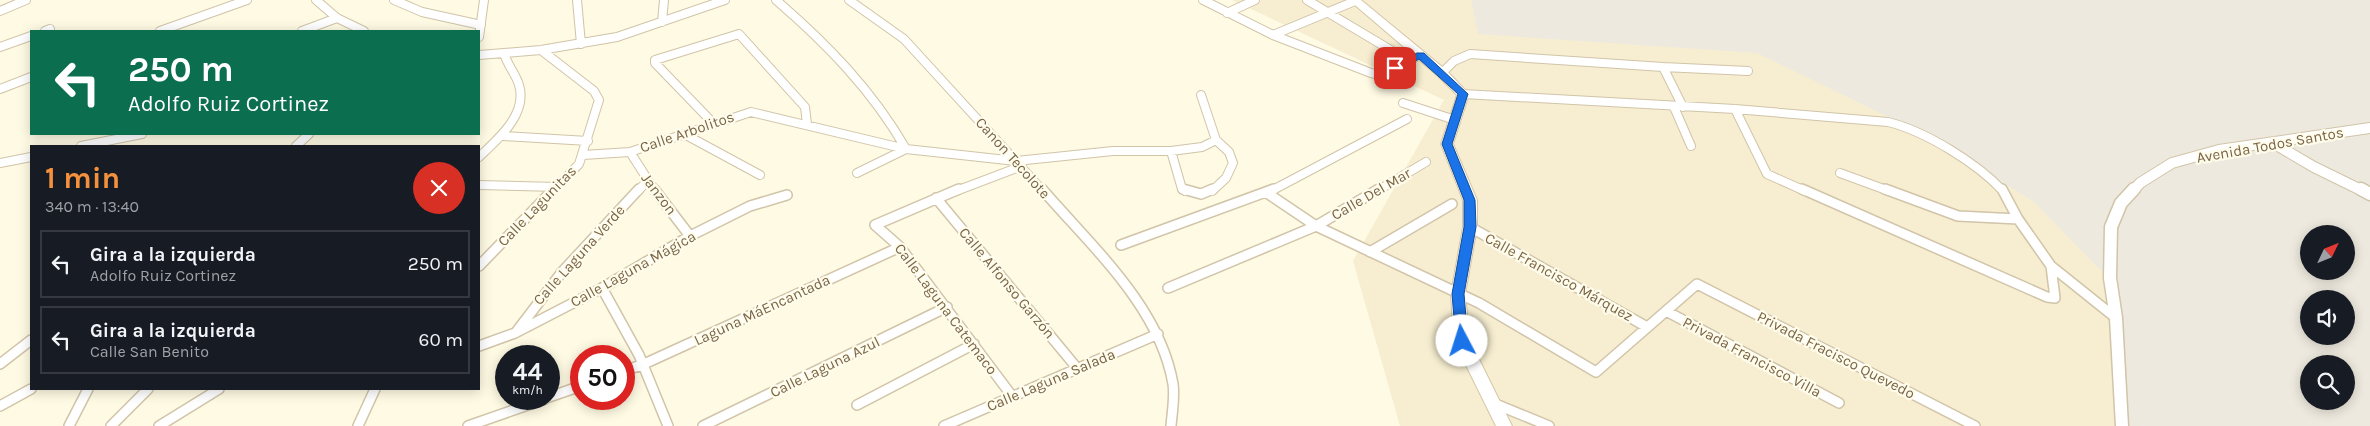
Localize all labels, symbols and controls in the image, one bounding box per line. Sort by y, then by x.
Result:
pin [1374,47,1416,89]
text: 250 m [128,49,234,90]
icon: left [45,50,110,115]
icon: arrive [1381,54,1409,82]
text: Adolfo Ruiz Cortinez [128,91,329,117]
street label: Calle Arbolitos [637,107,737,157]
street label: Canon Tecolote [972,114,1054,202]
street label: Avenida Todos Santos [2195,123,2345,167]
text: 1 min [45,160,120,196]
button: close [413,162,465,214]
street label: Calle Lagunitas [494,162,580,250]
street label: Calle Del Mar [1328,164,1414,224]
street label: Janzon [637,170,681,218]
text: 340 m · 13:40 [45,197,139,216]
street label: Calle Laguna Verde [529,201,629,309]
street label: Calle Alfonso Garzón [955,224,1059,342]
north arrow [2300,225,2355,280]
map controls [2300,225,2355,410]
street label: Calle Laguna Mágica [567,227,699,311]
street label: Calle Francisco Márquez [1482,229,1636,325]
street label: Calle Laguna Catemaco [891,240,1001,378]
text: Gira a la izquierda [90,244,256,266]
icon: left [47,250,75,278]
text: 250 m [408,253,463,275]
text: Adolfo Ruiz Cortinez [90,266,236,285]
street label: Laguna MáEncantada [691,271,833,349]
button: sound [2300,290,2355,345]
street label: Privada Fracisco Quevedo [1754,307,1918,403]
street label: Privada Francisco Villa [1680,313,1824,401]
position arrow [1435,314,1487,366]
text: Gira a la izquierda [90,320,256,342]
icon: left [47,326,75,354]
text: 60 m [419,329,463,351]
street label: Calle Laguna Azul [767,333,883,401]
text: Calle San Benito [90,342,209,361]
speed limit sign: 50 [570,345,635,410]
street label: Calle Laguna Salada [984,345,1118,415]
button: search [2300,355,2355,410]
text: 44 [513,357,542,386]
text: km/h [512,383,543,397]

